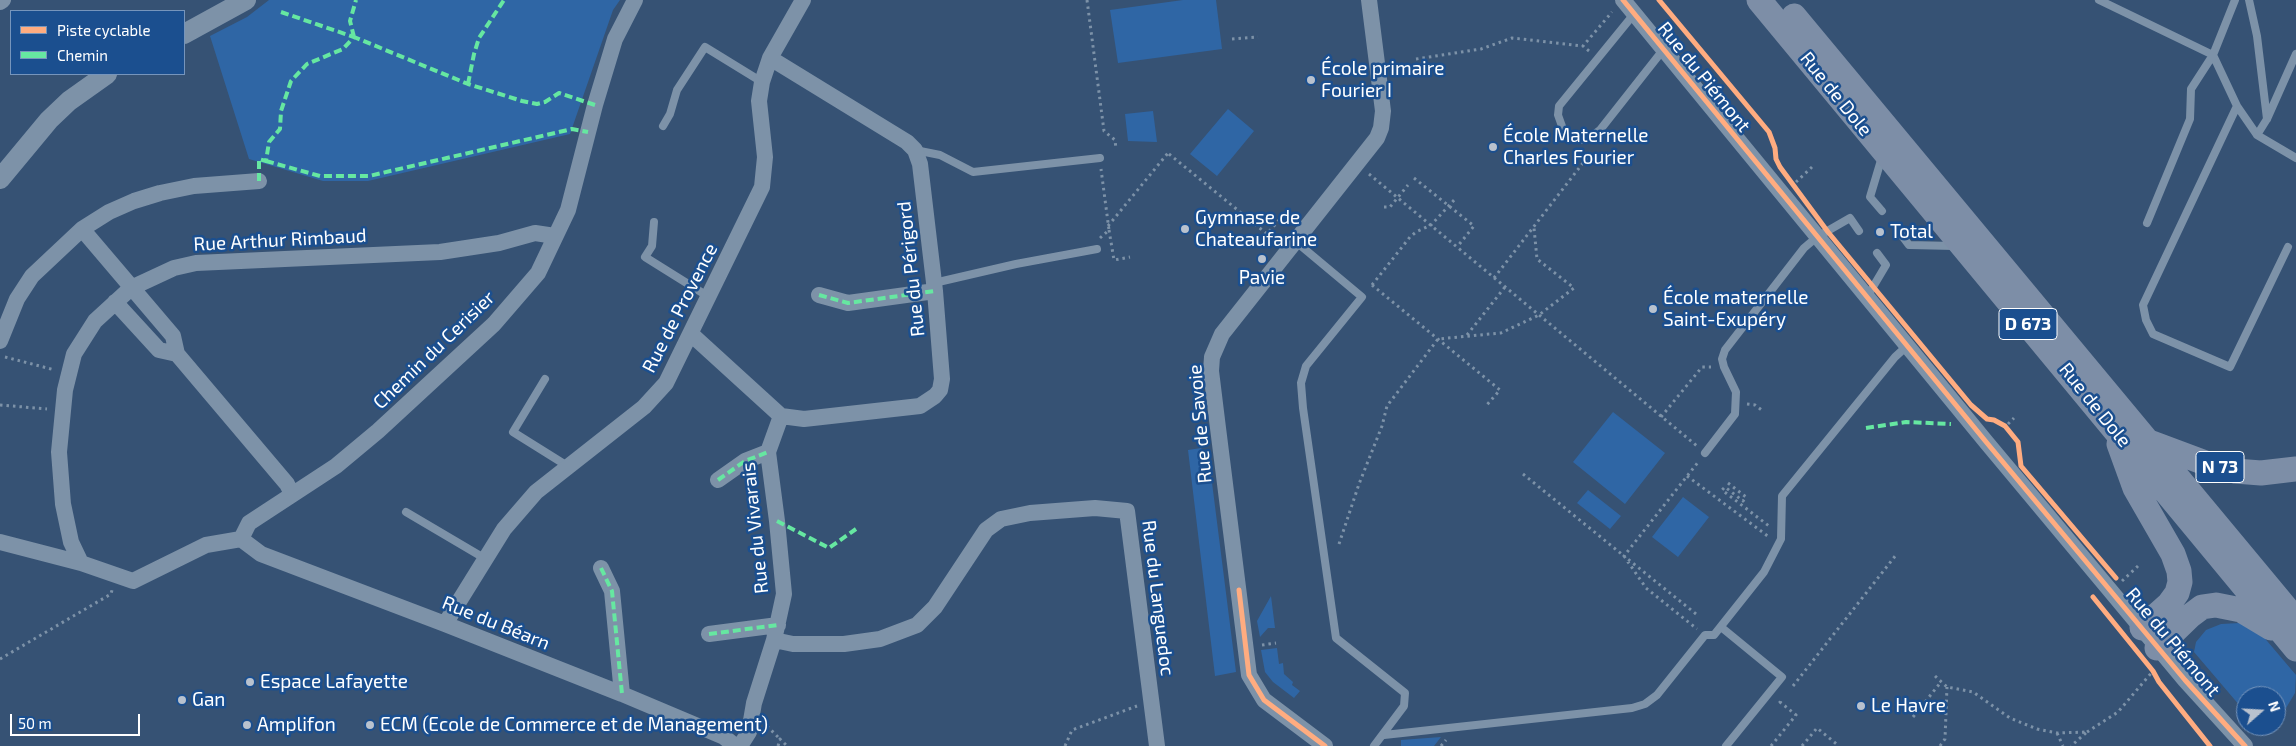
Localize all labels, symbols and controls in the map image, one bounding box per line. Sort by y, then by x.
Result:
legend [10,10,185,75]
street label: Rue du Piémont [1653,17,1755,137]
text: Piste cyclable [57,21,151,39]
text: Chemin [57,46,108,64]
street label: Rue de Dole [1795,47,1877,141]
place label: École primaire Fourier I [1321,58,1444,102]
marker: École primaire Fourier I [1305,74,1317,86]
place label: École Maternelle Charles Fourier [1503,125,1649,169]
marker: École Maternelle Charles Fourier [1487,141,1499,153]
street label: Rue du Périgord [893,200,929,338]
place label: Gymnase de Chateaufarine [1195,207,1317,251]
place label: Total [1890,221,1933,243]
marker: Gymnase de Chateaufarine [1179,223,1191,235]
street label: Rue Arthur Rimbaud [193,224,367,256]
marker: Total [1874,226,1886,238]
street label: Rue de Provence [638,240,722,376]
marker: Pavie [1256,253,1268,265]
place label: Pavie [1239,267,1285,289]
street label: Chemin du Cerisier [368,286,500,414]
place label: École maternelle Saint-Exupéry [1663,287,1809,331]
marker: École maternelle Saint-Exupéry [1647,303,1659,315]
road number: D 673 [1999,308,2057,339]
street label: Rue de Dole [2054,358,2136,452]
street label: Rue de Savoie [1183,364,1217,484]
road number: N 73 [2196,452,2244,482]
street label: Rue du Vivarais [737,461,773,595]
street label: Rue du Languedoc [1137,519,1179,677]
street label: Rue du Piémont [2121,583,2225,701]
street label: Rue du Béarn [439,591,553,655]
place label: Espace Lafayette [260,671,408,693]
marker: Espace Lafayette [244,676,256,688]
north arrow [2236,686,2286,736]
place label: Gan [192,689,225,711]
marker: Gan [176,694,188,706]
place label: Le Havre [1871,695,1946,717]
text: N [2265,699,2284,714]
marker: Le Havre [1855,700,1867,712]
scale bar [12,704,142,736]
text: 50 m [18,714,52,732]
place label: Amplifon [257,714,336,736]
place label: ECM (Ecole de Commerce et de Management) [380,714,768,736]
marker: Amplifon [241,719,253,731]
marker: ECM (Ecole de Commerce et de Management) [364,719,376,731]

